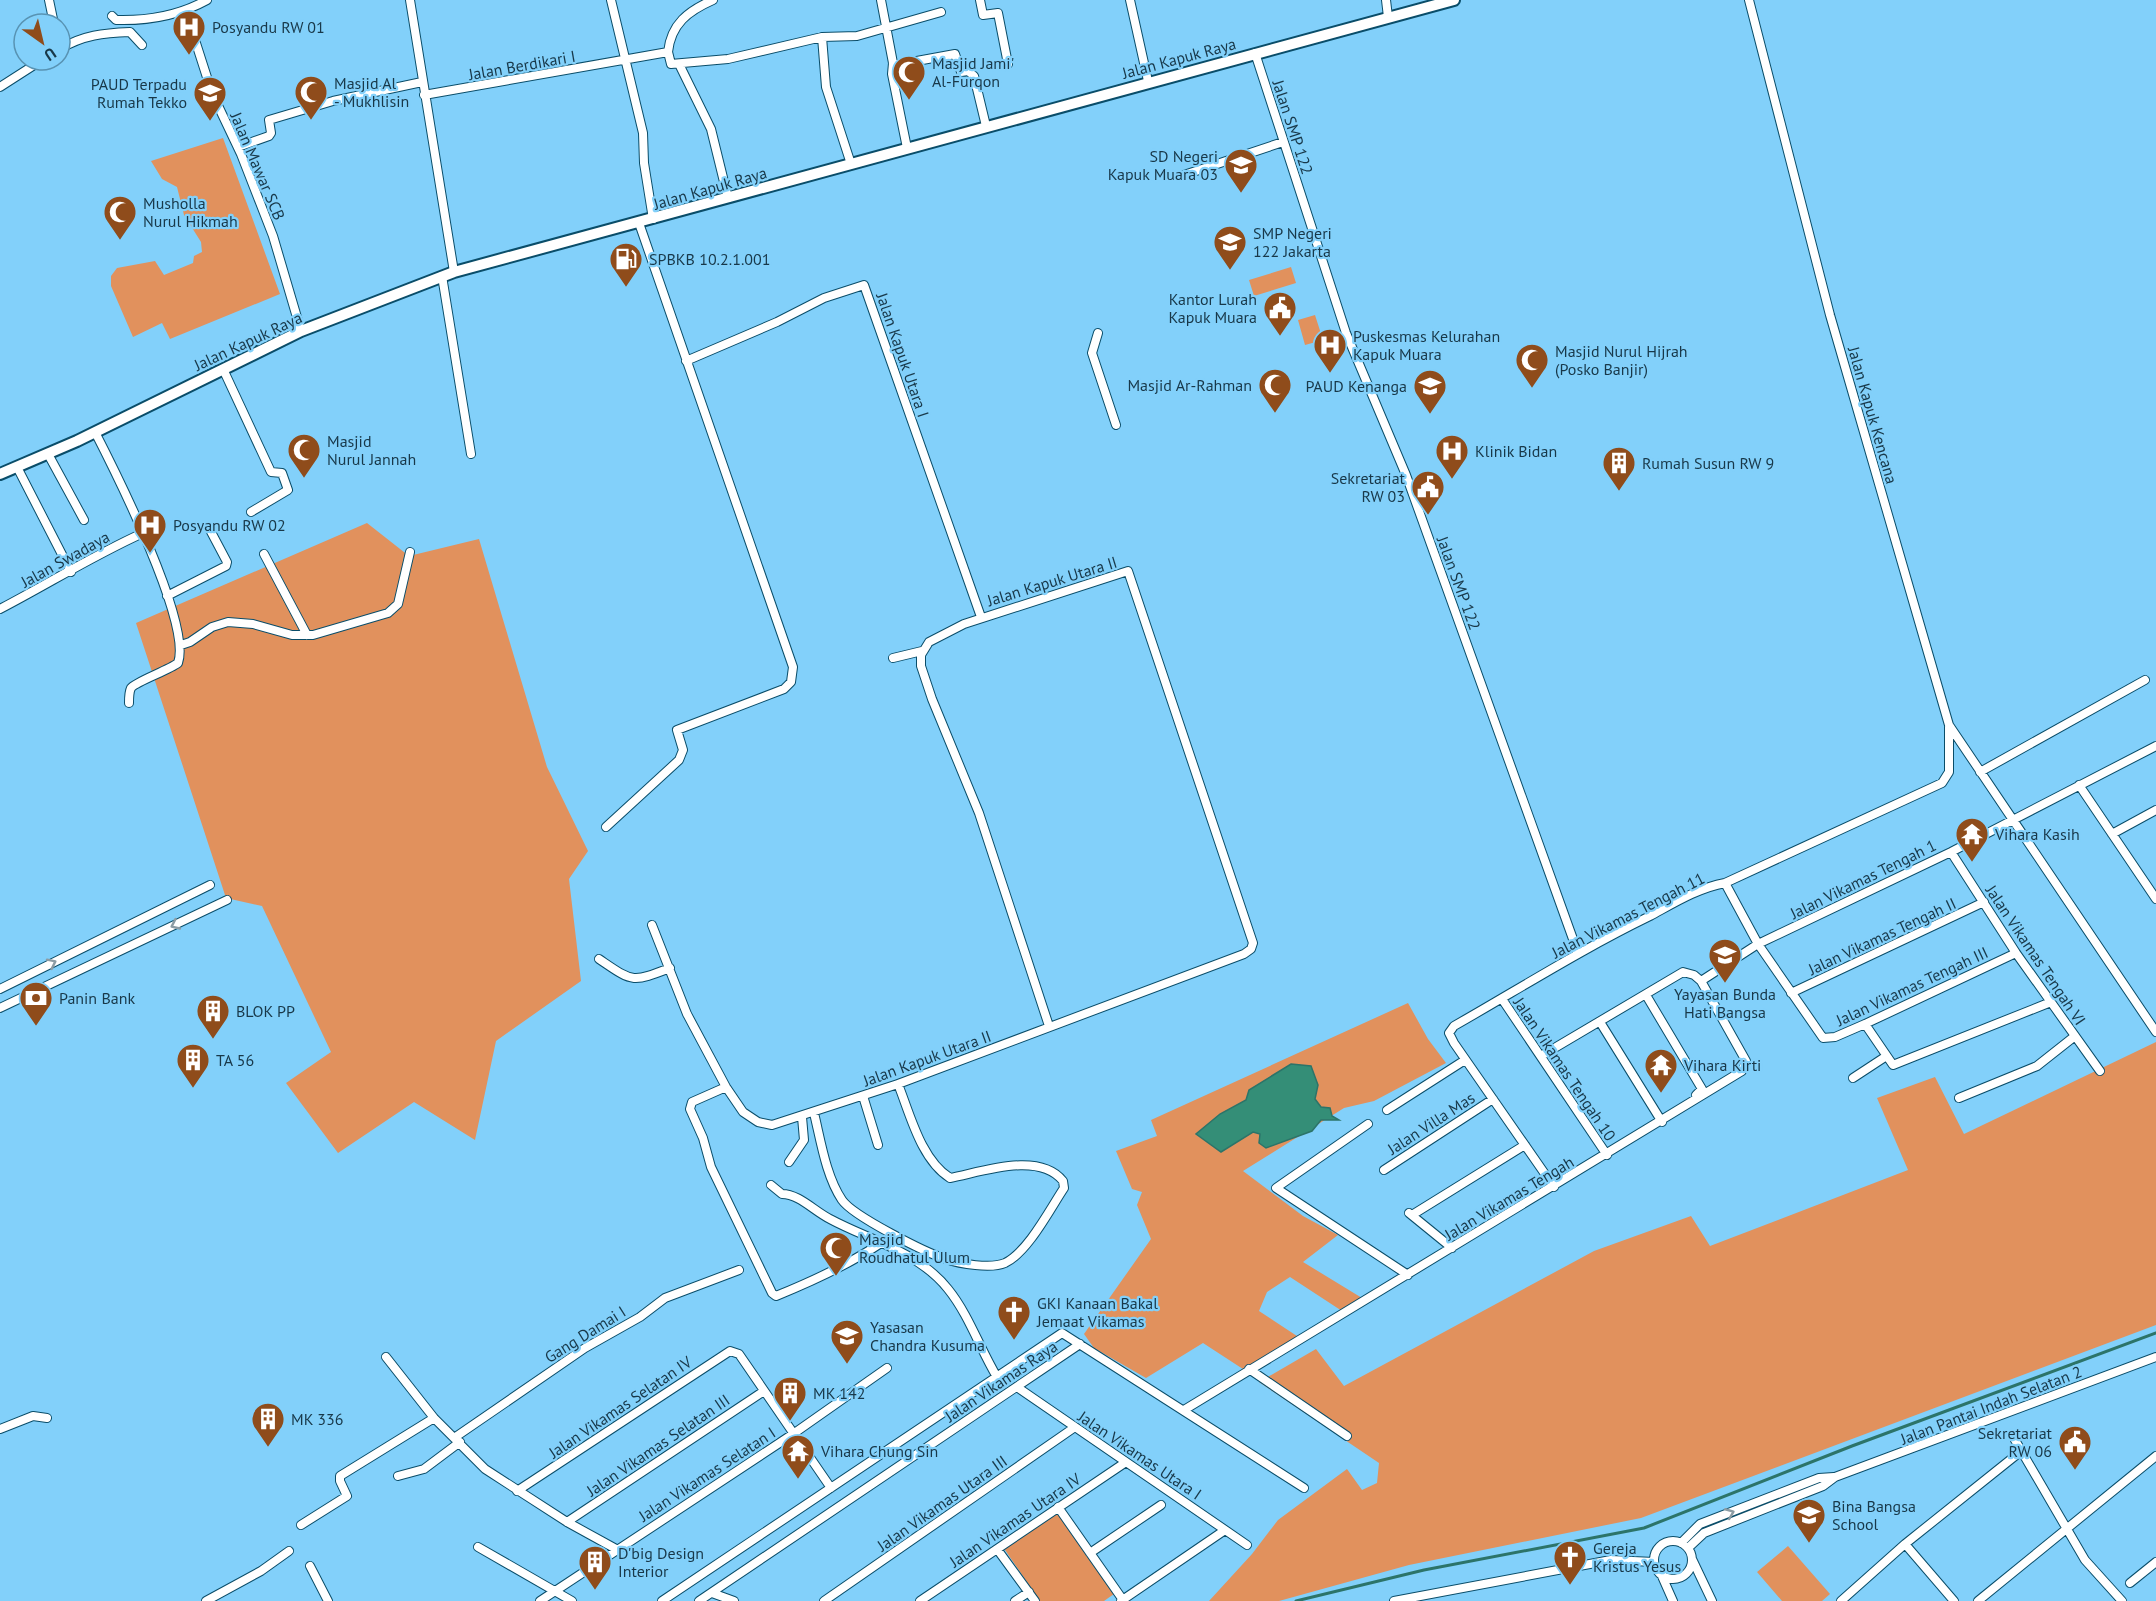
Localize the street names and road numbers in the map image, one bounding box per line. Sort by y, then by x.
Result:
street label: Jalan Kapuk Raya [1119,33,1238,83]
street label: Jalan Berdikari I [466,46,577,84]
street label: Jalan SMP 122 [1268,76,1318,177]
street label: Jalan Mawar SCB [226,108,290,223]
street label: Jalan Kapuk Raya [650,162,769,214]
street label: Jalan Kapuk Utara I [872,289,934,420]
street label: Jalan Kapuk Raya [190,307,305,375]
street label: Jalan Kapuk Kencana [1844,343,1902,486]
street label: Jalan Swadaya [16,526,113,592]
street label: Jalan SMP 122 [1432,533,1485,633]
street label: Jalan Kapuk Utara II [984,552,1119,611]
street label: Jalan Vikamas Tengah 1 [1786,835,1939,924]
street label: Jalan Vikamas Tengah 11 [1547,868,1708,963]
street label: Jalan Vikamas Tengah VI [1981,880,2090,1029]
street label: Jalan Vikamas Tengah II [1804,893,1959,979]
street label: Jalan Vikamas Tengah III [1832,942,1991,1030]
street label: Jalan Vikamas Tengah 10 [1509,993,1621,1145]
street label: Jalan Kapuk Utara II [859,1026,994,1091]
street label: Jalan Villa Mas [1383,1087,1479,1159]
street label: Jalan Vikamas Tengah [1440,1152,1577,1245]
street label: Gang Damai I [541,1301,629,1367]
street label: Jalan Vikamas Raya [940,1336,1061,1427]
street label: Jalan Vikamas Selatan IV [544,1351,696,1463]
street label: Jalan Pantai Indah Selatan 2 [1897,1361,2084,1449]
street label: Jalan Vikamas Selatan III [583,1390,733,1500]
street label: Jalan Vikamas Utara I [1074,1406,1206,1504]
street label: Jalan Vikamas Selatan I [635,1423,779,1525]
street label: Jalan Vikamas Utara III [872,1451,1011,1556]
street label: Jalan Vikamas Utara IV [945,1468,1085,1572]

